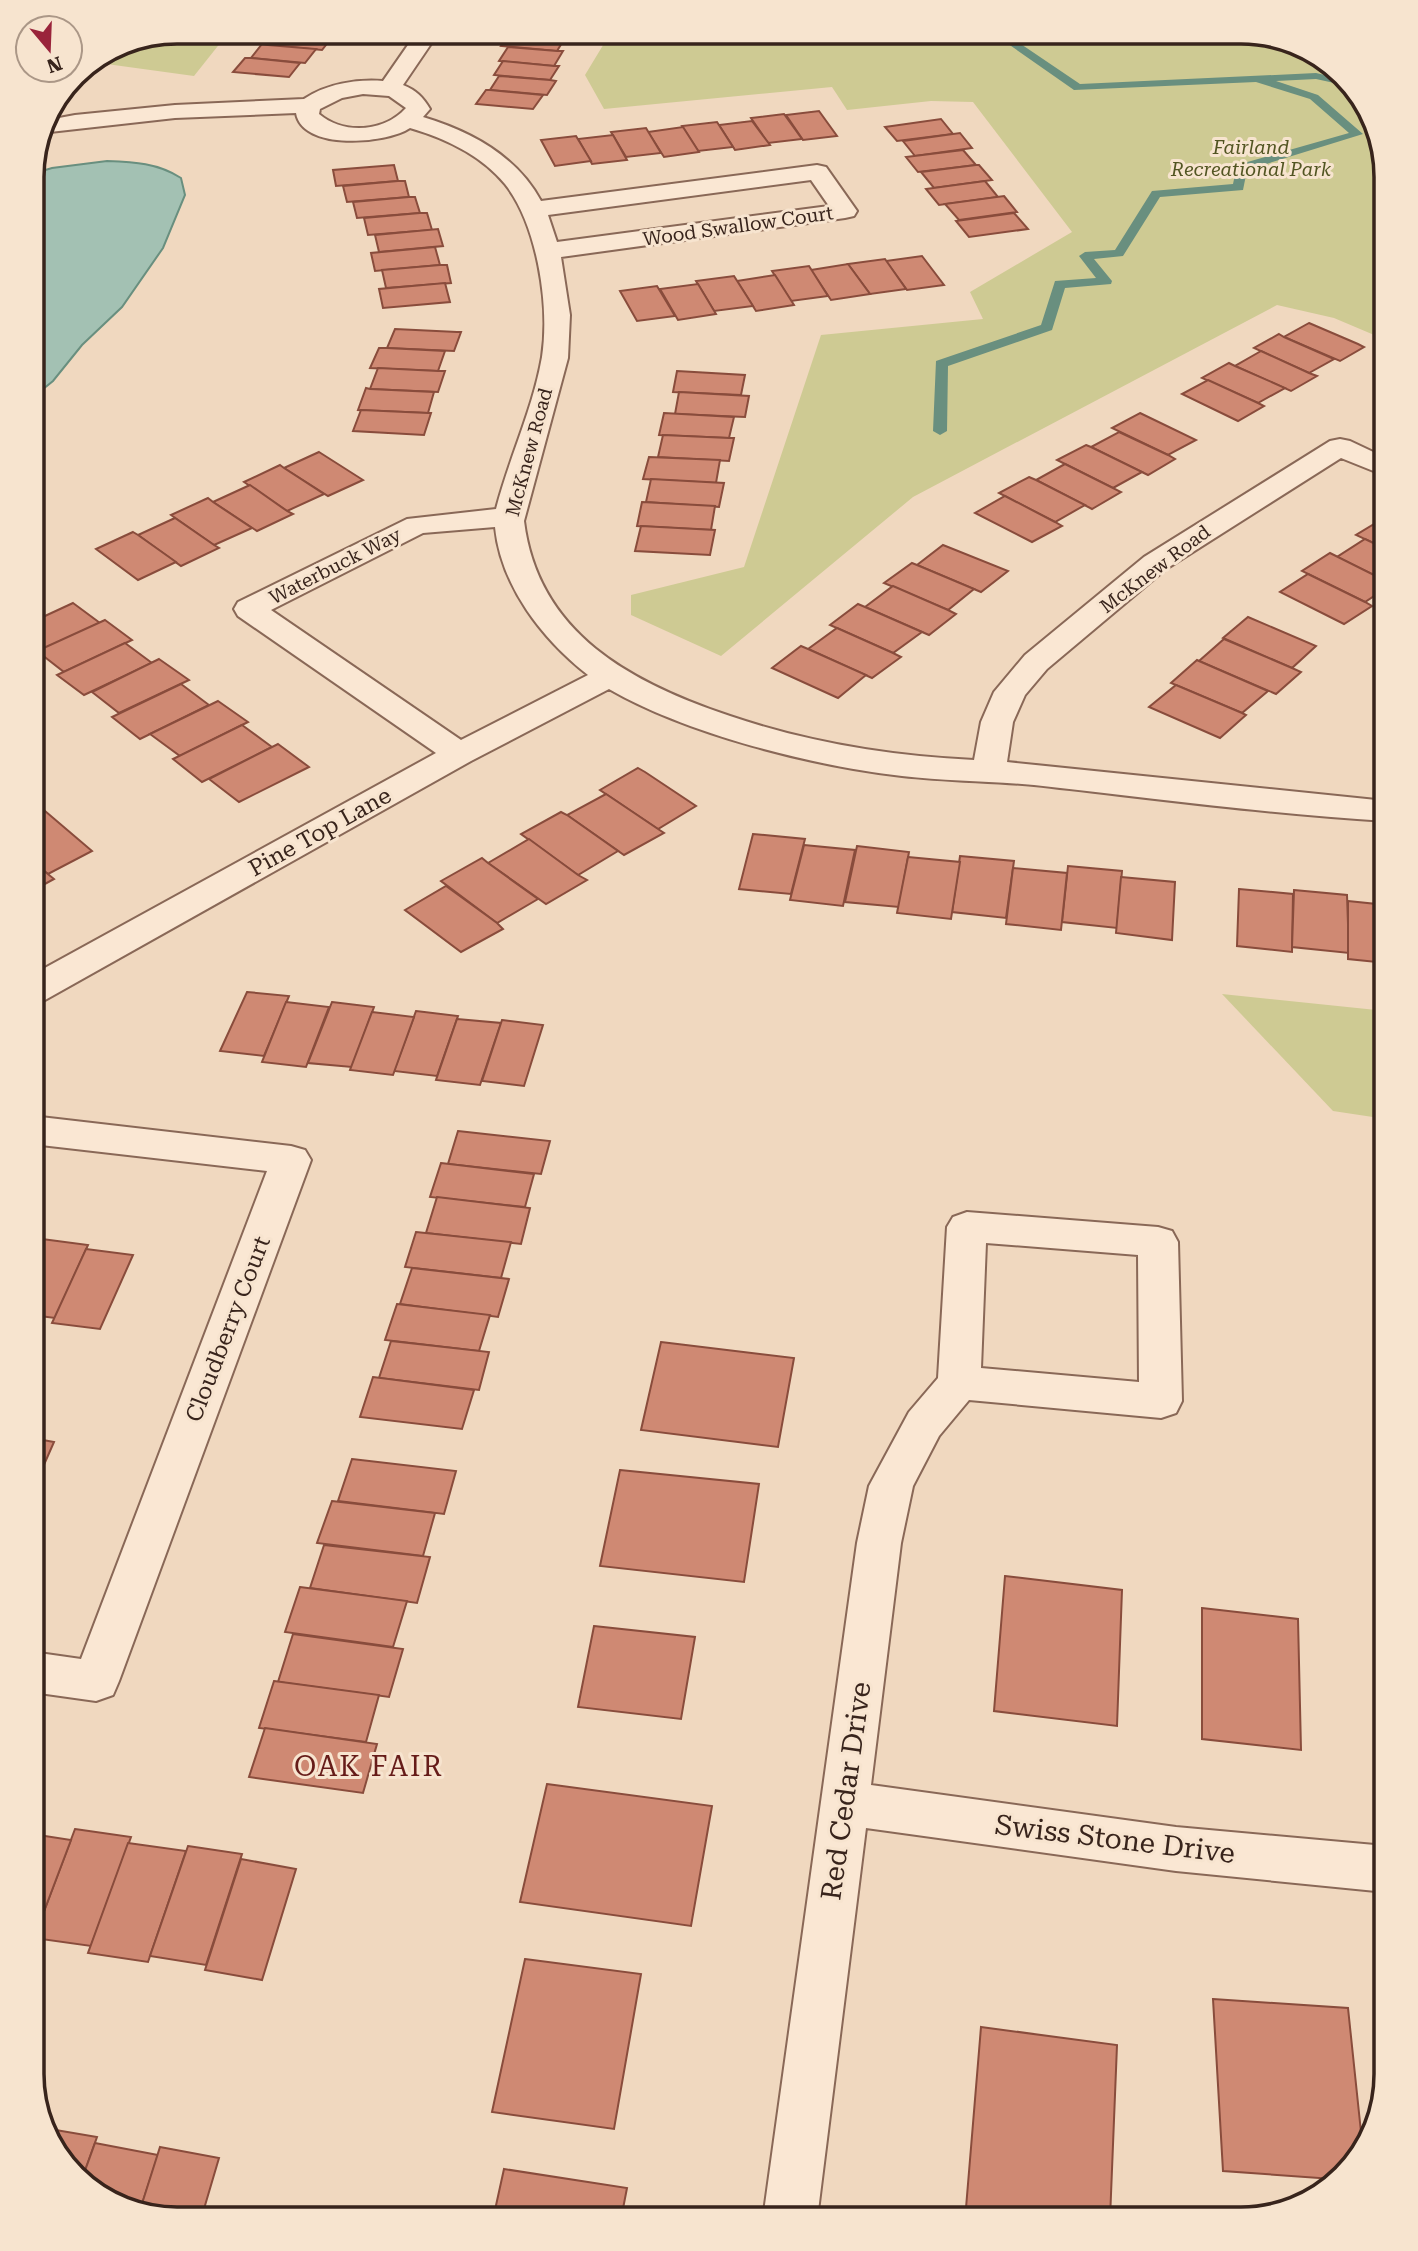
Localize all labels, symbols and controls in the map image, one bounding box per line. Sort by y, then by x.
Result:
north arrow [14,14,84,84]
text: N [43,51,65,78]
park label: Fairland Recreational Park [1170,136,1332,181]
street label: Wood Swallow Court [641,201,835,251]
street label: McKnew Road [501,385,557,519]
street label: McKnew Road [1095,520,1215,618]
street label: Waterbuck Way [265,523,405,609]
street label: Pine Top Lane [244,782,396,882]
street label: Cloudberry Court [180,1232,276,1426]
street label: Red Cedar Drive [814,1680,878,1902]
district label: OAK FAIR [294,1750,444,1783]
street label: Swiss Stone Drive [993,1808,1237,1870]

